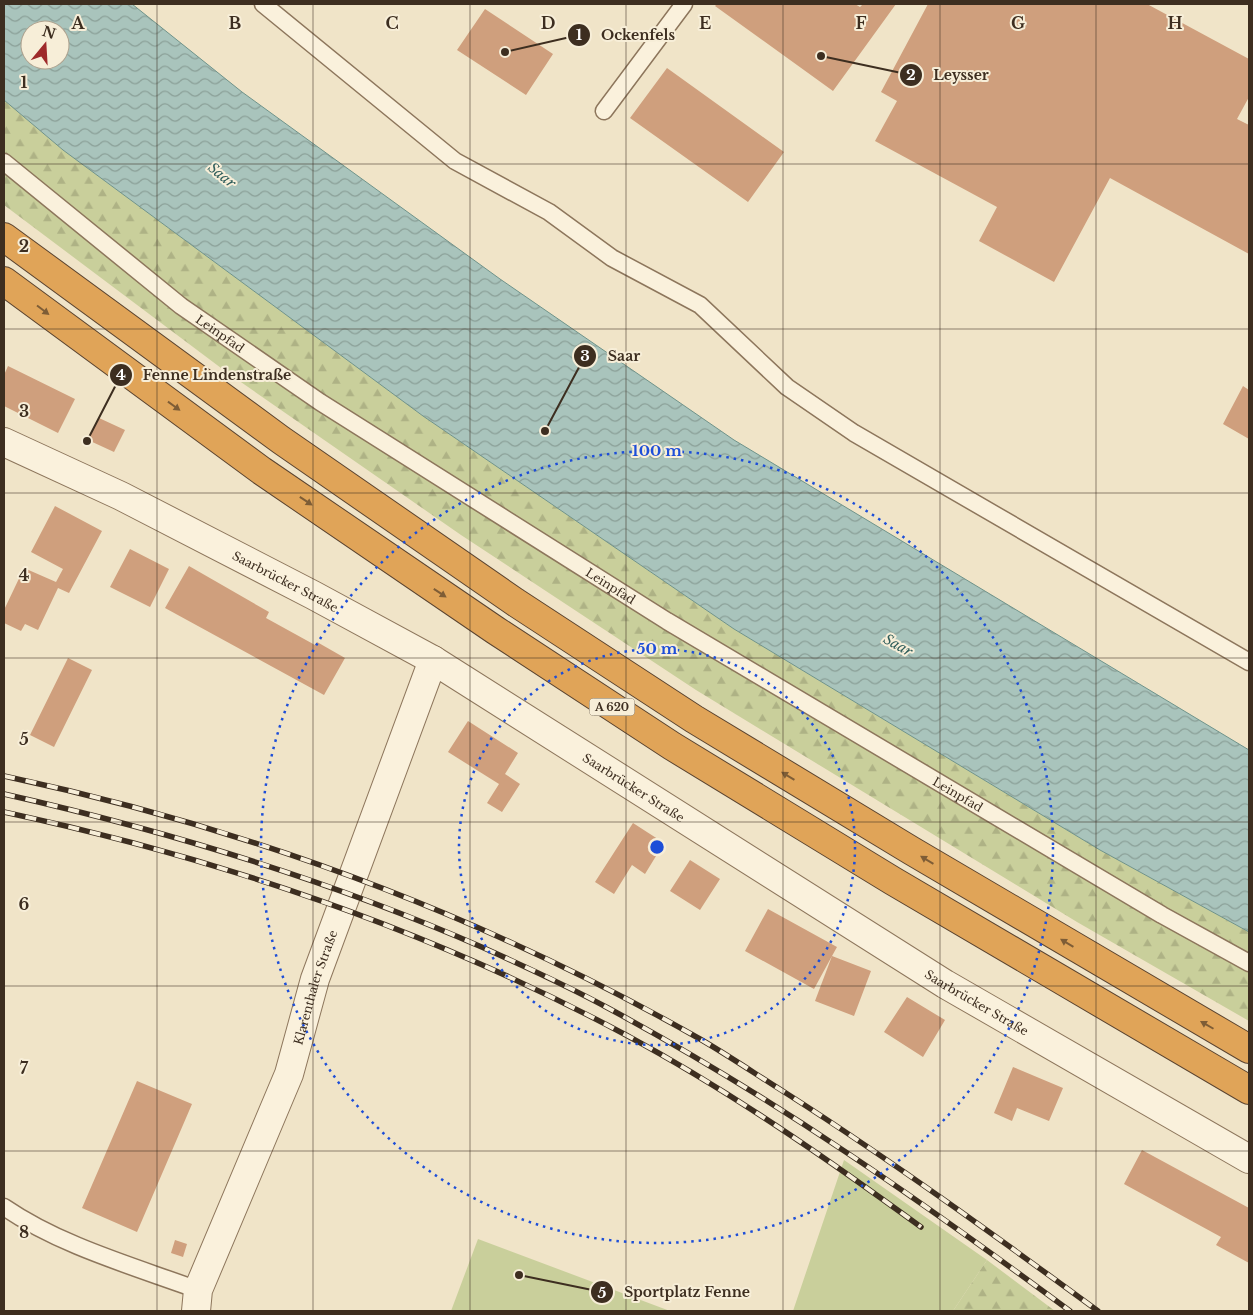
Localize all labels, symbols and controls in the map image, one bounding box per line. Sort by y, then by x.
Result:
text: A [71,13,86,33]
text: B [229,13,242,33]
text: C [385,13,399,33]
text: D [541,13,555,33]
text: E [699,13,711,33]
text: F [855,13,867,33]
text: G [1011,13,1025,33]
text: H [1167,13,1183,33]
north arrow [20,20,70,70]
callout: Ockenfels [566,21,685,50]
text: N [40,22,58,43]
text: 1 [576,25,583,44]
text: Ockenfels [601,26,676,44]
callout: Leysser [899,61,999,90]
text: 2 [906,65,916,84]
text: Leysser [933,66,989,84]
text: 1 [21,72,28,92]
water label: Saar [204,158,240,192]
text: 2 [19,236,29,256]
one-way arrow [36,305,50,315]
street label: Leinpfad [193,311,248,355]
callout: Saar [573,341,650,370]
text: 3 [580,346,590,365]
text: Saar [608,347,640,365]
callout: Fenne Lindenstraße [108,361,302,390]
text: 4 [116,365,126,384]
text: Fenne Lindenstraße [143,366,291,384]
text: 3 [19,401,29,421]
one-way arrow [167,401,180,412]
text: 100 m [632,441,682,460]
one-way arrow [299,496,313,506]
street label: Saarbrücker Straße [230,547,341,615]
street label: Leinpfad [583,564,638,607]
text: 4 [19,565,29,585]
one-way arrow [433,588,447,598]
water label: Saar [880,630,916,661]
text: 50 m [637,639,678,658]
road number: A 620 [590,699,634,716]
text: 5 [19,729,29,749]
street label: Saarbrücker Straße [580,749,687,825]
one-way arrow [781,771,794,780]
street label: Leinpfad [930,773,986,815]
centre of rings [648,838,666,856]
one-way arrow [920,856,933,865]
text: 6 [19,894,30,914]
street label: Klarenthaler Straße [290,928,340,1046]
one-way arrow [1059,939,1074,947]
street label: Saarbrücker Straße [922,966,1032,1038]
one-way arrow [1200,1021,1213,1030]
text: 7 [20,1058,29,1078]
text: 8 [19,1222,29,1242]
callout: Sportplatz Fenne [589,1278,760,1307]
text: 5 [598,1283,607,1302]
text: Sportplatz Fenne [624,1283,750,1301]

